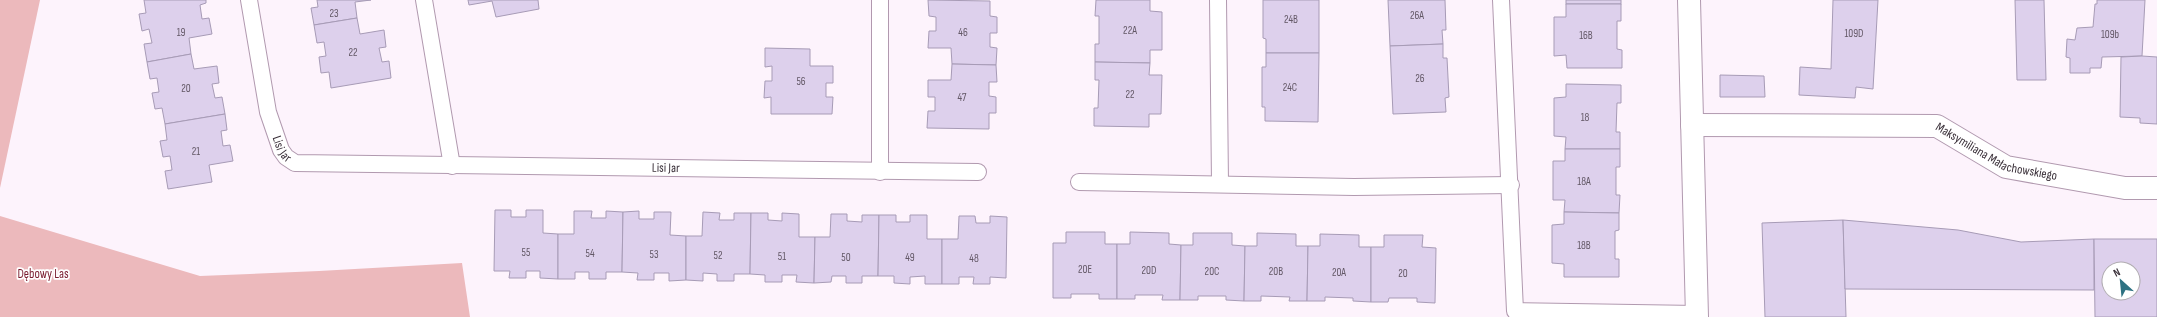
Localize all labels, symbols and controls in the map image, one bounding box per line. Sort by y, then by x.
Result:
house number: 23 [329,7,339,20]
house number: 26A [1410,9,1424,22]
house number: 24B [1284,13,1298,26]
house number: 22A [1123,24,1137,37]
house number: 19 [177,26,185,39]
house number: 46 [958,26,968,39]
house number: 109D [1844,27,1864,40]
house number: 109b [2101,28,2120,41]
house number: 16B [1579,29,1593,42]
house number: 22 [348,46,358,59]
house number: 26 [1415,72,1425,85]
house number: 56 [796,75,806,88]
house number: 24C [1283,81,1297,94]
house number: 20 [181,82,191,95]
house number: 22 [1125,88,1135,101]
house number: 47 [958,91,967,104]
house number: 18 [1581,111,1590,124]
street label: Maksymiliana Małachowskiego [1933,119,2058,184]
street label: Lisi Jar [269,134,294,166]
house number: 21 [192,145,200,158]
street label: Lisi Jar [652,160,680,176]
house number: 18A [1577,175,1591,188]
house number: 18B [1577,239,1591,252]
house number: 55 [522,246,530,259]
house number: 54 [585,247,595,260]
house number: 53 [649,248,659,261]
house number: 52 [714,249,723,262]
house number: 51 [778,250,786,263]
house number: 50 [841,251,851,264]
house number: 49 [905,251,915,264]
house number: 48 [969,252,979,265]
north arrow [2101,261,2141,301]
house number: 20E [1078,263,1092,276]
house number: 20D [1142,264,1156,277]
house number: 20C [1205,265,1219,278]
house number: 20B [1269,265,1283,278]
text: N [2111,265,2122,280]
park label: Dębowy Las [17,266,69,282]
house number: 20A [1332,266,1346,279]
house number: 20 [1398,267,1408,280]

